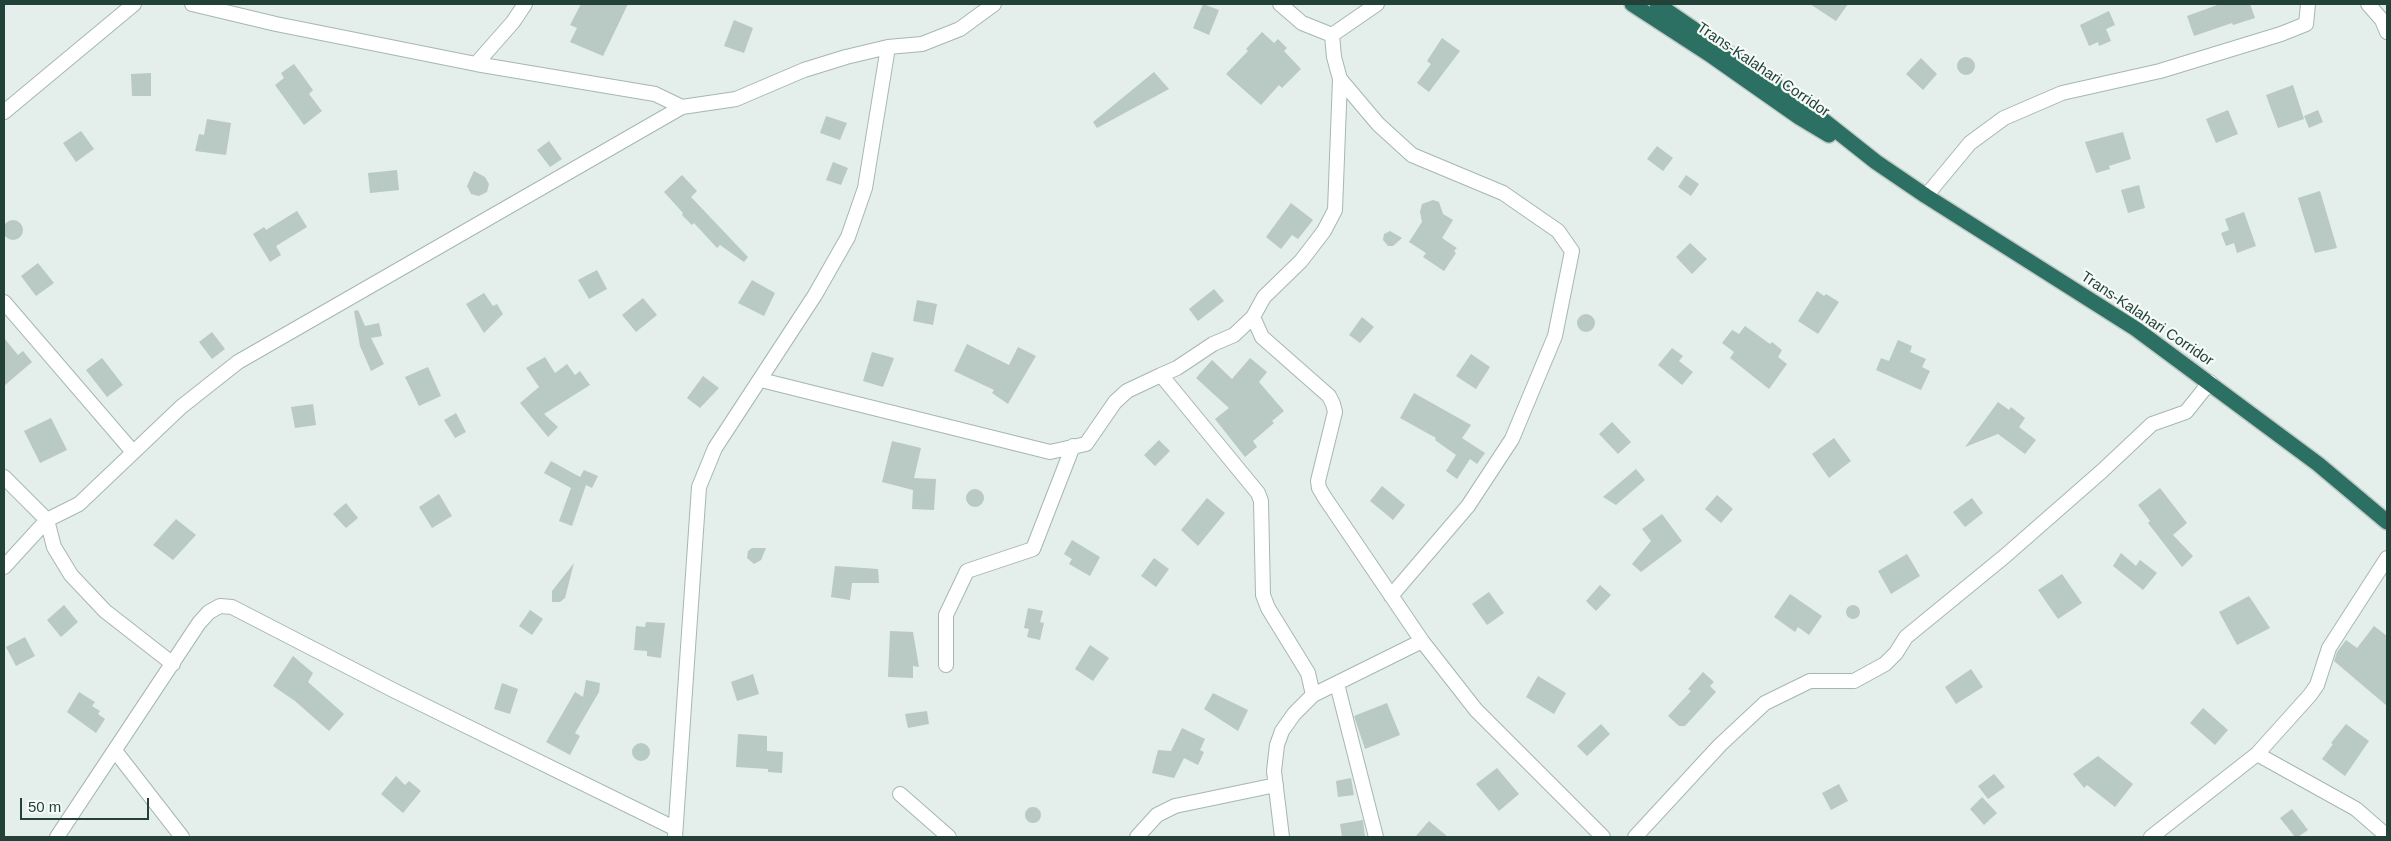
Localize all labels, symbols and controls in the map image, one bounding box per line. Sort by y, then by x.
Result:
street label: Trans-Kalahari Corridor [1693,19,1833,121]
street label: Trans-Kalahari Corridor [2077,268,2217,370]
scale bar [22,788,151,820]
text: 50 m [28,798,61,815]

